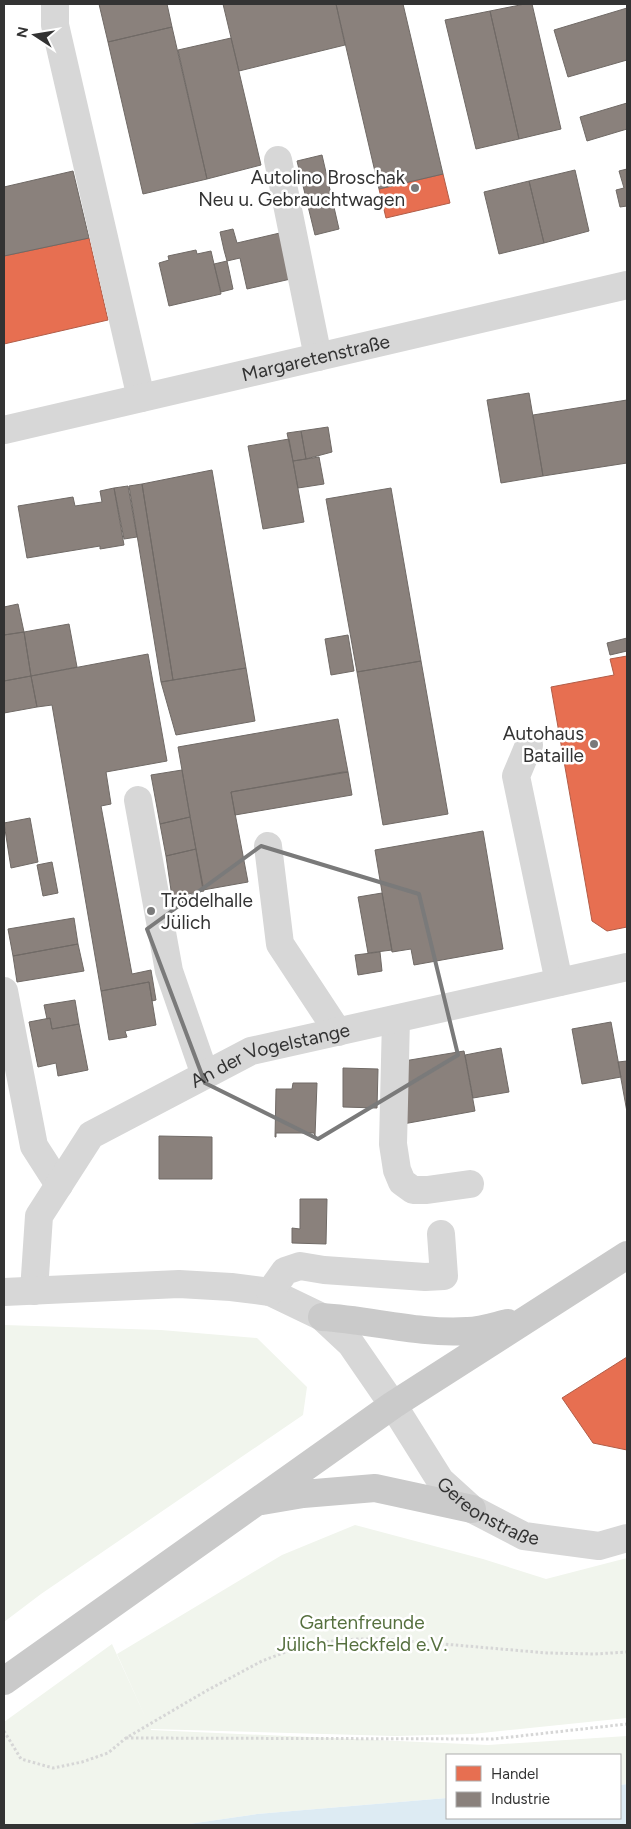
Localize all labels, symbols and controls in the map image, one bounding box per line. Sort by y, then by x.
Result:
north arrow [10,10,60,60]
text: N [13,25,32,39]
place label: Autolino Broschak Neu u. Gebrauchtwagen [198,166,406,211]
marker: Autolino Broschak Neu u. Gebrauchtwagen [409,182,421,194]
street label: Margaretenstraße [239,329,392,386]
place label: Autohaus Bataille [503,722,584,767]
marker: Autohaus Bataille [588,738,600,750]
place label: Trödelhalle Jülich [161,889,253,934]
marker: Trödelhalle Jülich [145,905,157,917]
street label: An der Vogelstange [186,1018,352,1092]
street label: Gereonstraße [432,1472,540,1549]
park label: Gartenfreunde Jülich-Heckfeld e.V. [277,1611,447,1656]
legend [446,1754,621,1819]
text: Handel [491,1765,539,1783]
text: Industrie [491,1790,550,1808]

